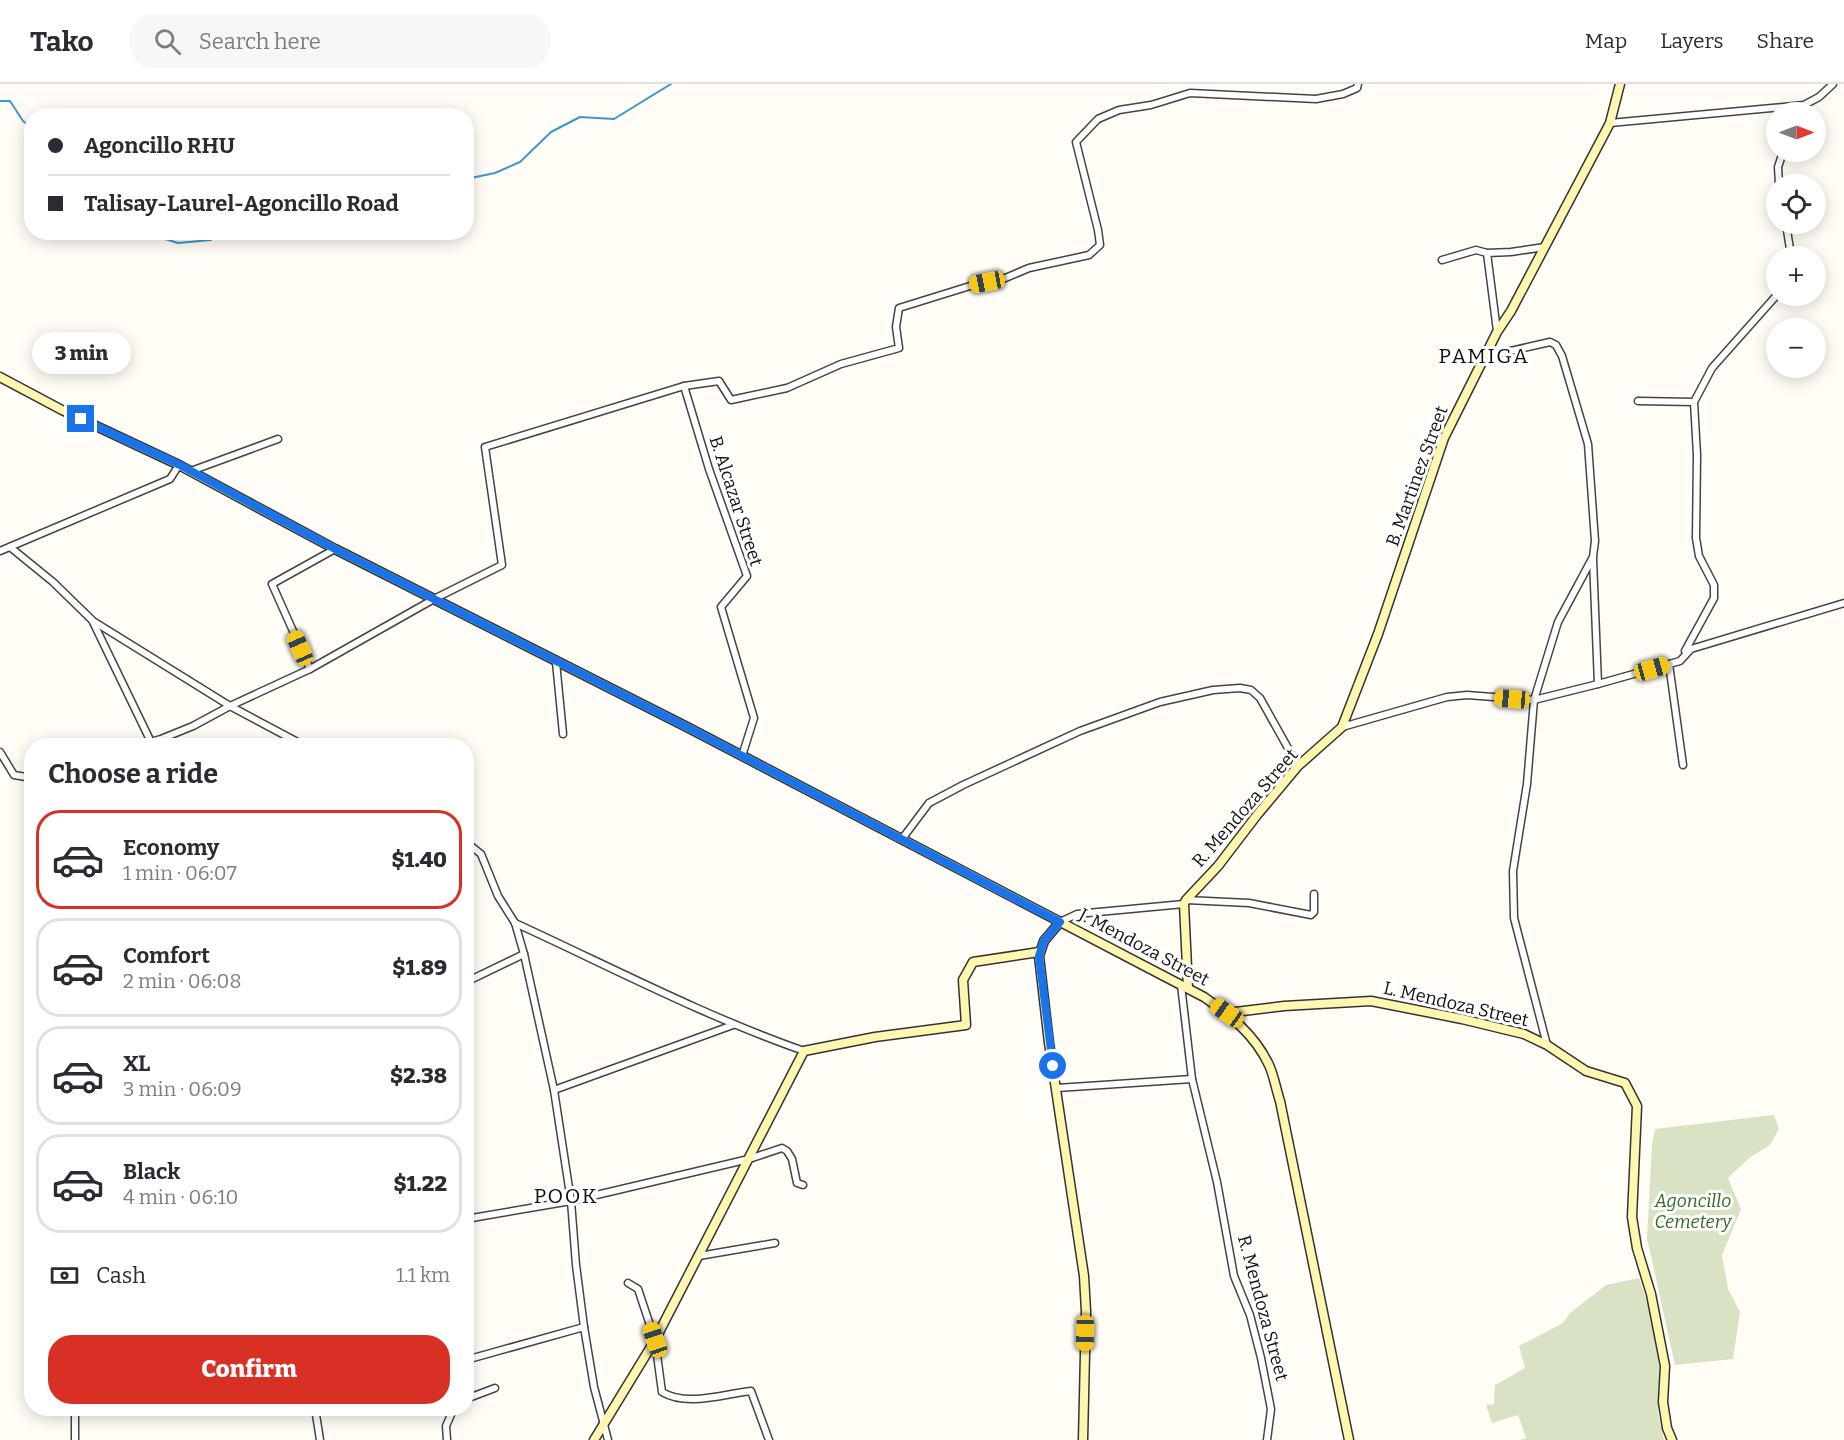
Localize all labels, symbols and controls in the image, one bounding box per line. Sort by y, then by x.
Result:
search box [130,14,550,68]
text: Tako [30,25,94,58]
icon: search [151,25,184,58]
text: Search here [199,28,321,55]
text: Map [1585,28,1627,54]
text: Layers [1660,28,1724,54]
text: Share [1757,28,1814,54]
north arrow [1766,102,1826,162]
map controls [1766,102,1826,378]
text: Agoncillo RHU [84,132,235,159]
button: locate [1766,174,1826,234]
text: Talisay-Laurel-Agoncillo Road [84,190,399,217]
button: + [1766,246,1826,306]
car [968,270,1006,294]
button: − [1766,318,1826,378]
callout: 3 min [32,332,130,374]
text: 3 min [55,341,108,365]
district label: PAMIGA [1439,343,1529,369]
street label: B. Martinez Street [1381,402,1453,549]
route end [67,405,94,432]
street label: B. Alcazar Street [705,433,768,569]
car [284,628,316,668]
car [1632,655,1672,683]
car [1493,688,1531,710]
street label: R. Mendoza Street [1187,744,1303,872]
text: Choose a ride [48,758,218,790]
icon: car [51,833,105,887]
text: Economy [123,834,219,861]
text: $1.40 [391,846,447,873]
text: 1 min · 06:07 [123,861,237,885]
street label: J. Mendoza Street [1074,903,1213,991]
icon: car [51,941,105,995]
text: Comfort [123,942,210,969]
text: $1.89 [392,954,447,981]
text: 2 min · 06:08 [123,969,241,993]
street label: L. Mendoza Street [1381,977,1531,1032]
car [1207,995,1247,1031]
icon: car [51,1049,105,1103]
text: XL [123,1050,150,1077]
route start [1039,1052,1066,1079]
text: $2.38 [390,1062,447,1089]
text: 3 min · 06:09 [123,1077,242,1101]
icon: car [51,1157,105,1211]
text: Black [123,1158,180,1185]
text: $1.22 [393,1170,447,1197]
district label: POOK [534,1183,598,1209]
text: 4 min · 06:10 [123,1185,238,1209]
park label: Agoncillo Cemetery [1654,1190,1732,1233]
street label: R. Mendoza Street [1233,1233,1293,1384]
icon: cash [48,1259,81,1292]
text: Cash [96,1262,146,1289]
text: 1.1 km [396,1263,450,1287]
car [1076,1315,1094,1351]
car [641,1320,669,1360]
button: Confirm [48,1335,450,1404]

